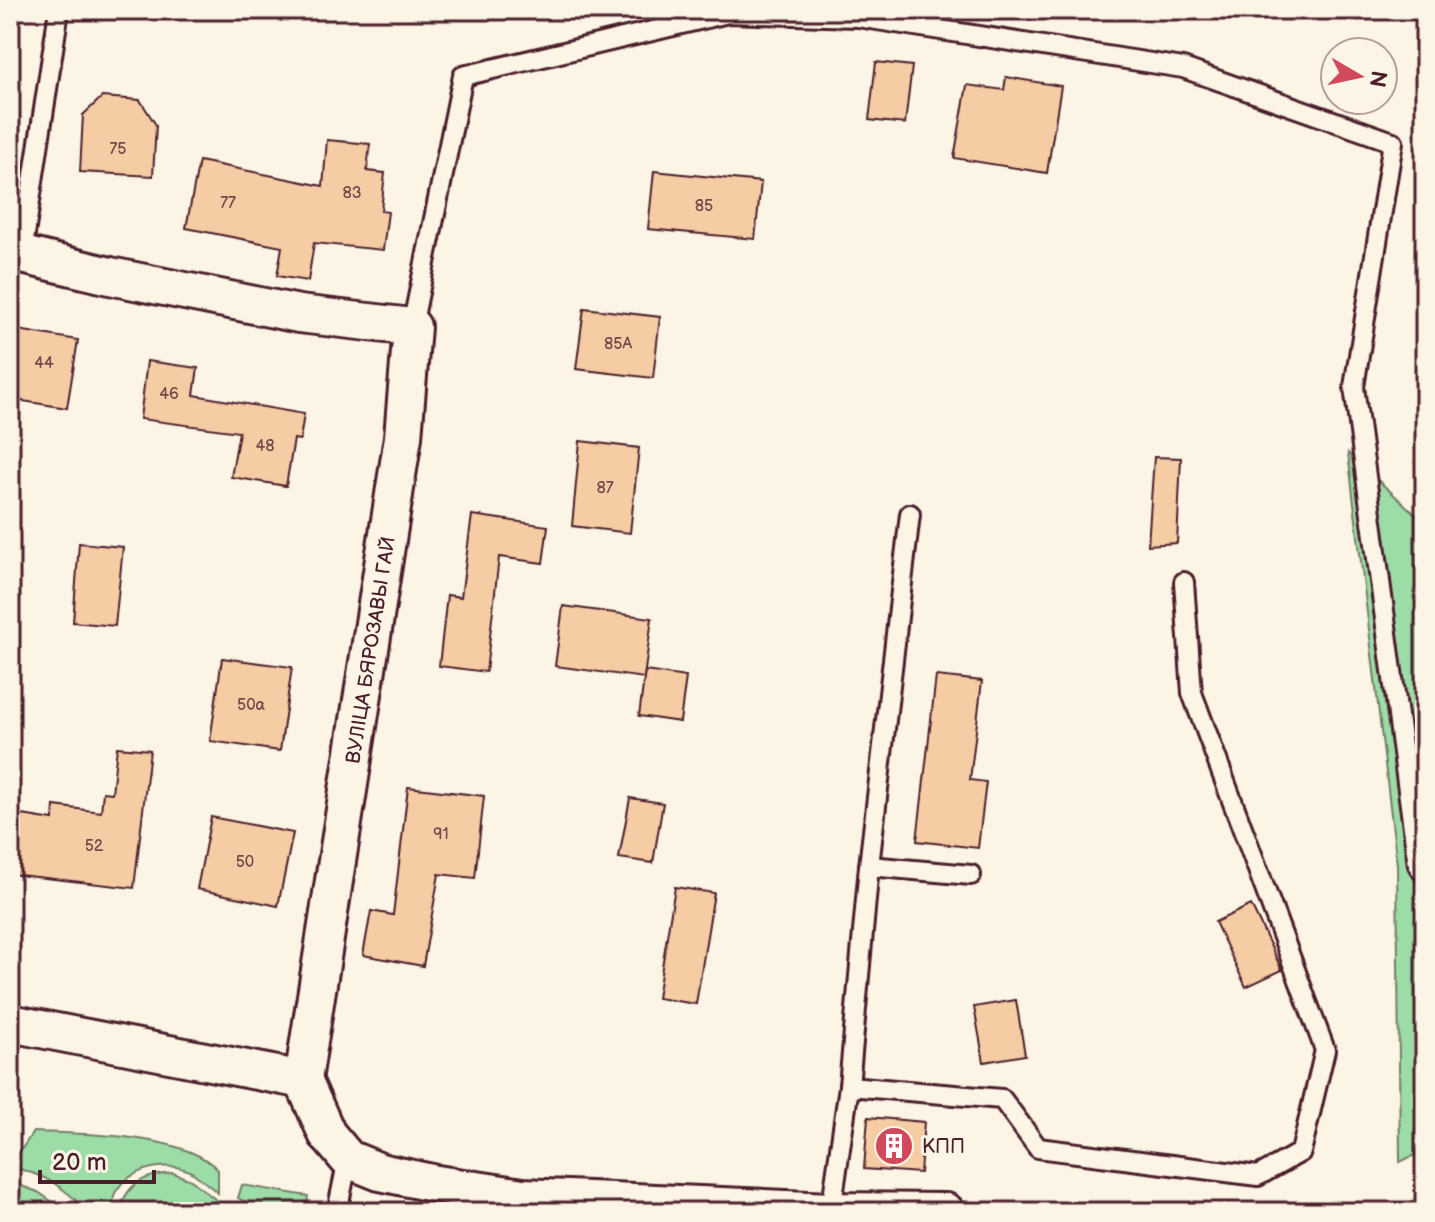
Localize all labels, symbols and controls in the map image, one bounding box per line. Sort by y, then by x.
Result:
north arrow [1319,36,1399,116]
text: N [1363,69,1392,89]
house number: 75 [109,140,127,159]
house number: 83 [342,184,362,203]
house number: 77 [220,194,236,213]
house number: 85 [695,197,713,216]
house number: 85А [604,335,632,354]
house number: 44 [34,354,54,373]
house number: 46 [159,385,179,404]
house number: 48 [255,437,275,456]
house number: 87 [596,479,614,498]
street label: ВУЛІЦА БЯРОЗАВЫ ГАЙ [341,535,401,766]
house number: 50а [237,696,266,715]
house number: 91 [433,825,449,844]
house number: 52 [85,837,104,856]
house number: 50 [236,853,254,872]
building icon: КПП [873,1125,915,1167]
scale bar [40,1134,154,1184]
place label: КПП [922,1135,965,1159]
text: 20 m [52,1148,107,1177]

